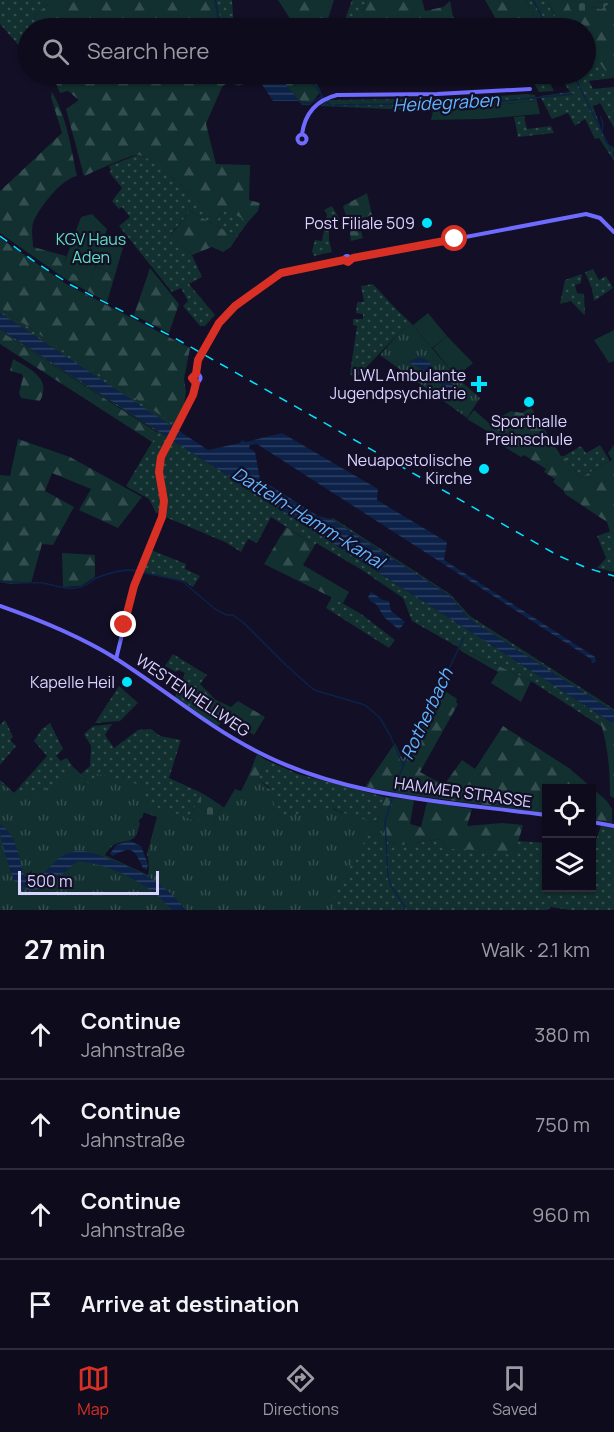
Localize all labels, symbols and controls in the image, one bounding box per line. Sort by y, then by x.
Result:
search box [18,18,596,84]
icon: search [39,35,72,68]
text: Search here [87,36,209,66]
water label: Heidegraben [392,87,501,117]
place label: Post Filiale 509 [305,212,415,234]
marker: Post Filiale 509 [420,216,434,230]
route start [441,225,467,251]
park label: KGV Haus Aden [56,228,126,268]
place label: LWL Ambulante Jugendpsychiatrie [330,364,466,404]
marker: LWL Ambulante Jugendpsychiatrie [470,375,488,393]
marker: Sporthalle Preinschule [522,395,536,409]
place label: Sporthalle Preinschule [485,410,573,450]
place label: Neuapostolische Kirche [347,449,472,489]
water label: Datteln-Hamm-Kanal [228,461,391,575]
marker: Neuapostolische Kirche [477,462,491,476]
route end [110,611,136,637]
street label: WESTENHELLWEG [132,649,254,741]
water label: Rotherbach [394,663,458,763]
place label: Kapelle Heil [30,671,115,693]
marker: Kapelle Heil [120,675,134,689]
street label: HAMMER STRASSE [393,771,533,813]
map controls [542,784,596,892]
button: locate [542,784,596,838]
button: layers [542,838,596,892]
scale bar [18,868,159,896]
text: 500 m [27,870,73,892]
text: 27 min [24,931,105,967]
text: Walk · 2.1 km [481,936,590,963]
text: Continue [81,1006,181,1036]
icon: ahead [24,1018,57,1051]
text: 380 m [534,1021,590,1048]
text: Jahnstraße [81,1036,185,1063]
text: Continue [81,1096,181,1126]
icon: ahead [24,1108,57,1141]
text: 750 m [535,1111,590,1138]
text: Jahnstraße [81,1126,185,1153]
text: Continue [81,1186,181,1216]
icon: ahead [24,1198,57,1231]
text: 960 m [532,1201,590,1228]
text: Jahnstraße [81,1216,185,1243]
icon: arrive [24,1288,57,1321]
text: Arrive at destination [81,1289,299,1319]
tab: Map [77,1362,110,1420]
tab: Directions [263,1362,339,1420]
tab: Saved [492,1362,537,1420]

